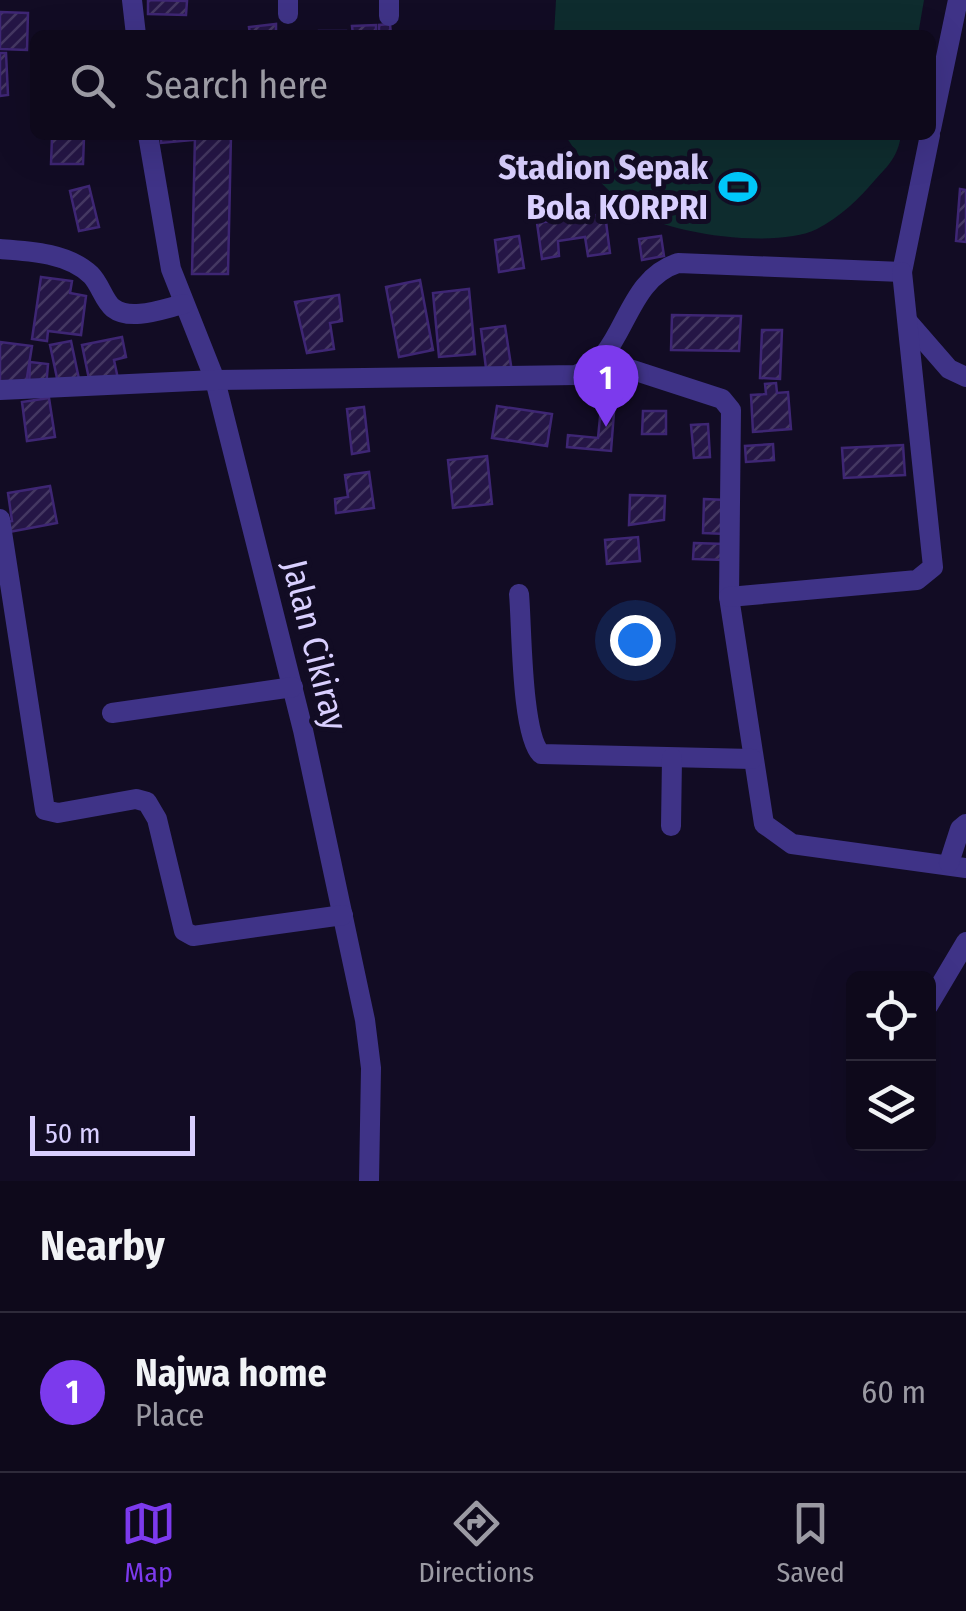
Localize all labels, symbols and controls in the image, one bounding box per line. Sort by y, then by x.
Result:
search box [30,30,936,140]
icon: search [65,58,120,113]
text: Search here [145,62,328,108]
place label: Stadion Sepak Bola KORPRI [498,146,709,228]
sports icon: Stadion Sepak Bola KORPRI [717,166,759,208]
pin: 1 [574,344,638,427]
street label: Jalan Cikiray [274,555,357,735]
your location [610,615,661,666]
map controls [846,971,936,1151]
button: locate [846,971,936,1061]
button: layers [846,1061,936,1151]
scale bar [30,1111,195,1156]
text: 50 m [45,1117,101,1150]
text: Nearby [40,1221,165,1271]
text: Najwa home [135,1350,327,1396]
text: 1 [66,1373,79,1411]
text: 60 m [861,1373,926,1411]
text: Place [135,1396,204,1434]
tab: Map [121,1496,176,1589]
tab: Directions [418,1496,534,1589]
tab: Saved [776,1496,845,1589]

